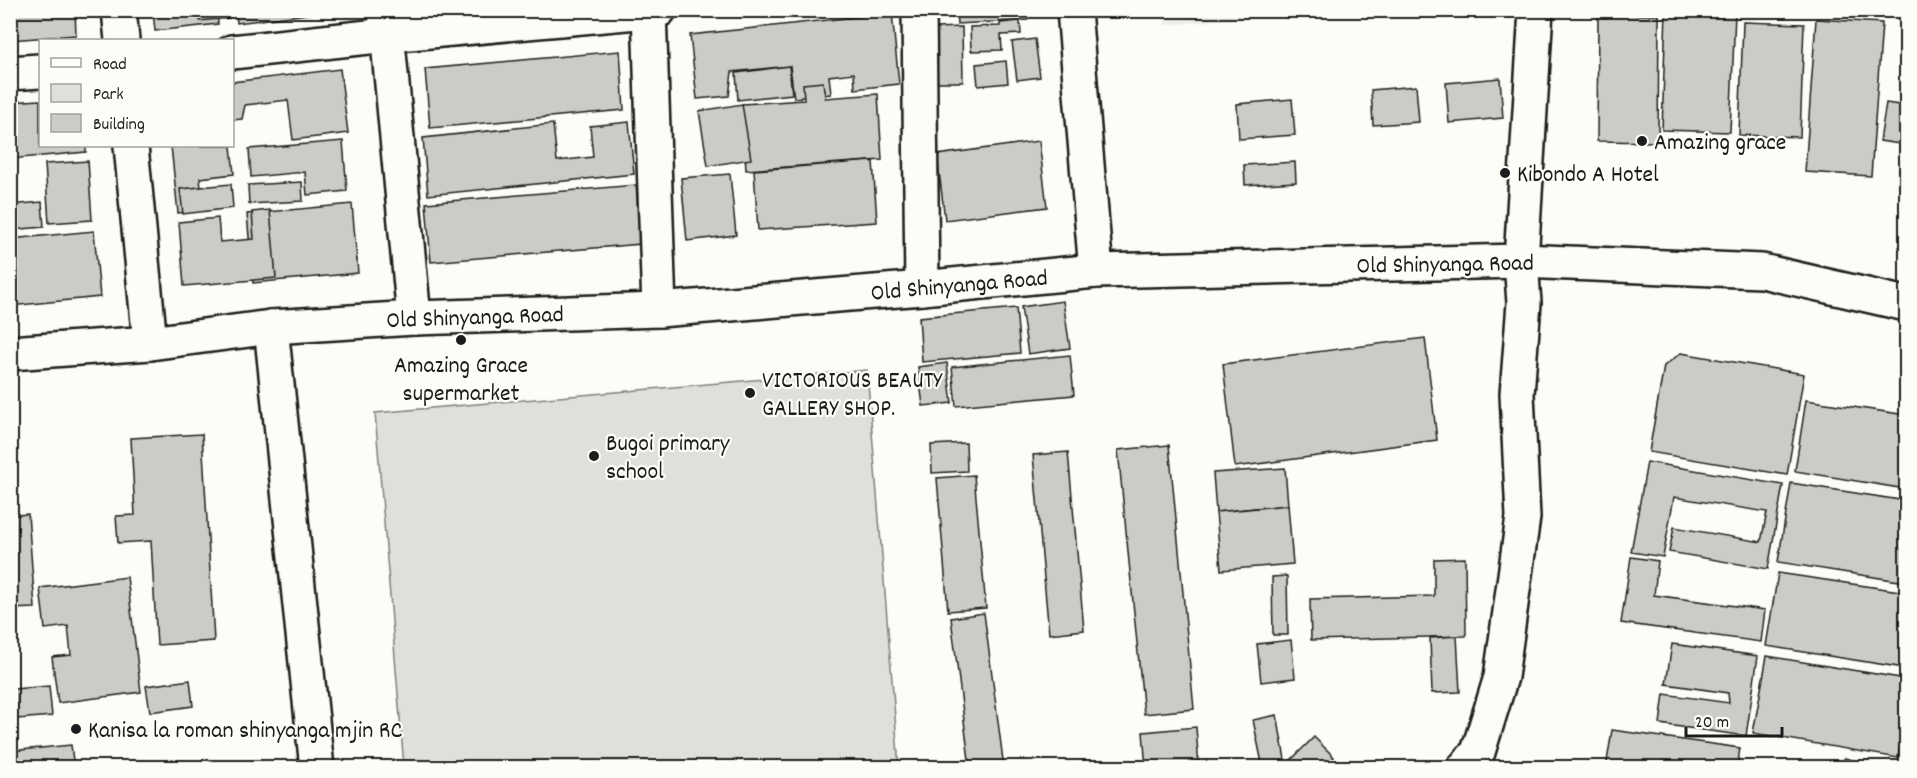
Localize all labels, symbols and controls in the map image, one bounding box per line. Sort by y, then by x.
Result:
legend [39,39,234,147]
text: Road [93,53,127,78]
text: Park [93,83,124,108]
text: Building [93,113,145,138]
place label: Amazing grace [1654,127,1786,161]
marker: Amazing grace [1635,134,1649,148]
place label: Kibondo A Hotel [1517,159,1659,193]
marker: Kibondo A Hotel [1498,166,1512,180]
street label: Old Shinyanga Road [1356,247,1534,285]
street label: Old Shinyanga Road [869,262,1049,312]
street label: Old Shinyanga Road [386,299,564,339]
marker: Amazing Grace supermarket [454,333,468,347]
place label: Amazing Grace supermarket [394,350,528,412]
place label: VICTORIOUS BEAUTY GALLERY SHOP. [762,365,943,427]
marker: VICTORIOUS BEAUTY GALLERY SHOP. [743,386,757,400]
place label: Bugoi primary school [606,428,731,490]
marker: Bugoi primary school [587,449,601,463]
scale bar [1686,700,1782,738]
text: 20 m [1695,711,1729,736]
place label: Kanisa la roman shinyanga mjin RC [88,715,402,749]
marker: Kanisa la roman shinyanga mjin RC [69,722,83,736]

